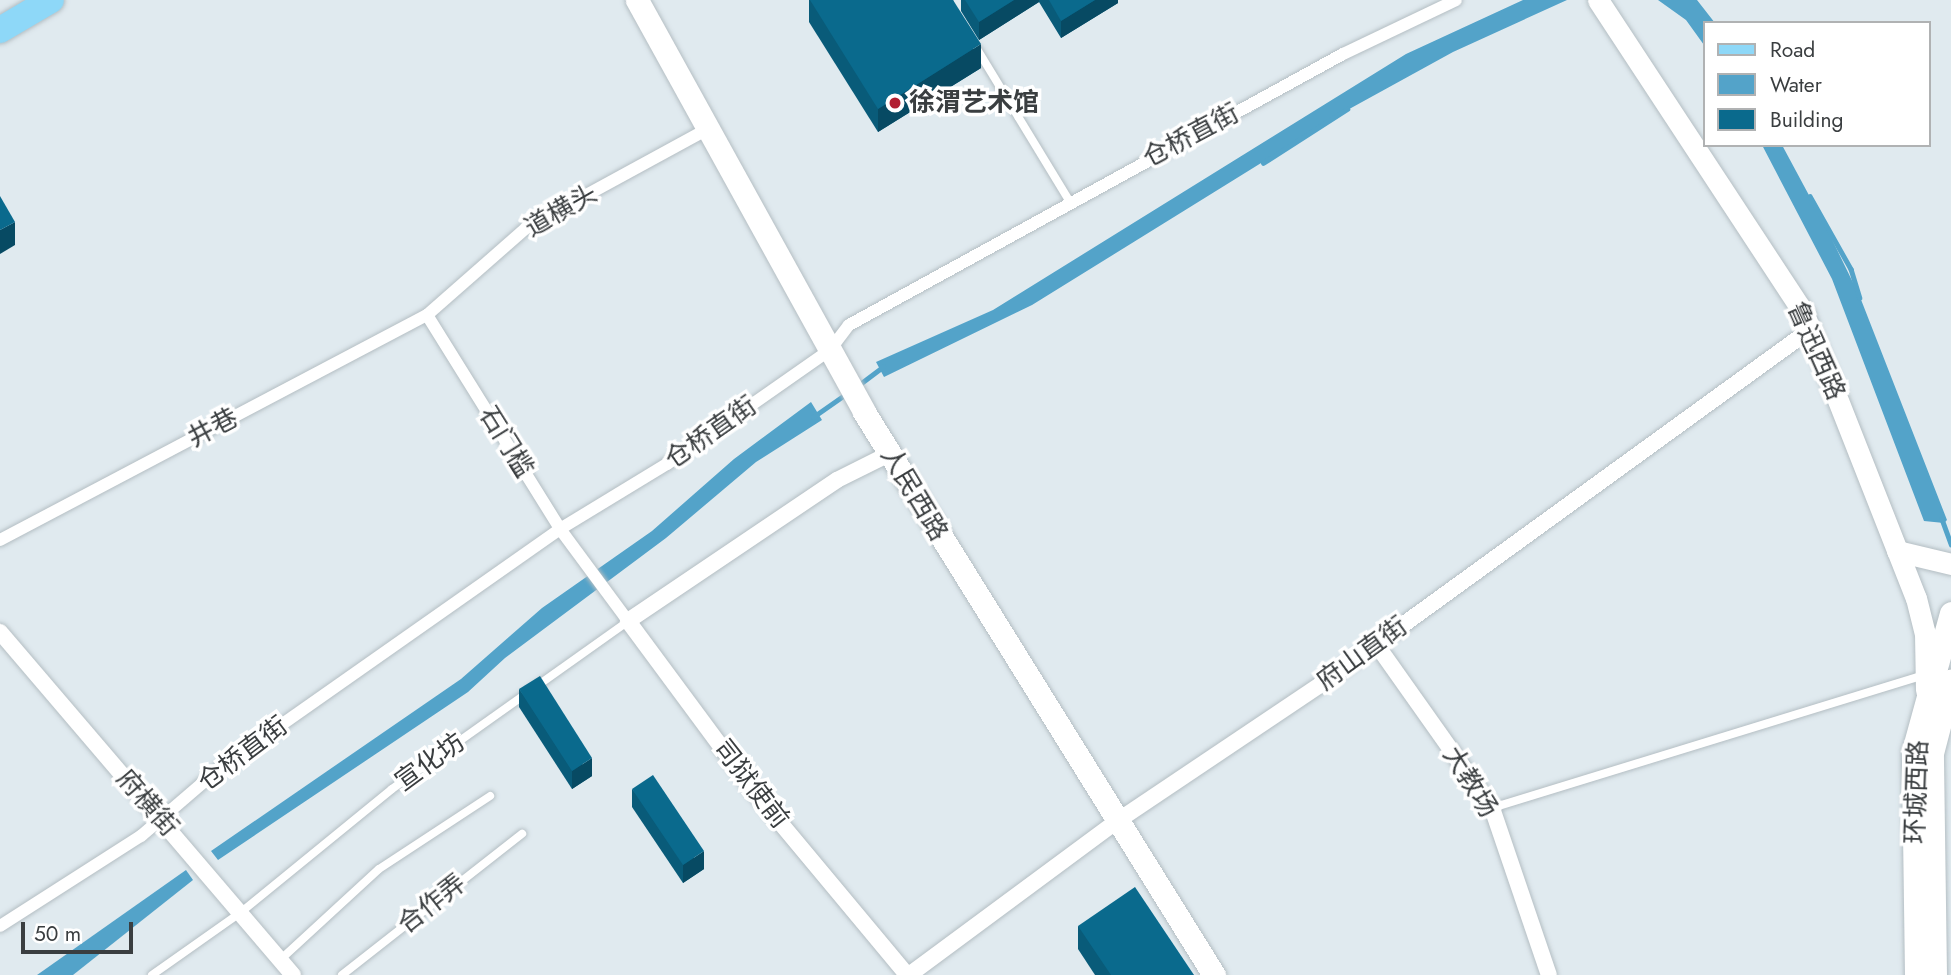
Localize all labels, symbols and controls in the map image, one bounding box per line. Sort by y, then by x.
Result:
legend [1702,21,1930,147]
text: Road [1770,35,1815,65]
text: Water [1770,70,1822,100]
place label: 徐渭艺术馆 [909,87,1039,119]
marker: 徐渭艺术馆 [887,95,903,111]
street label: 仓桥直街 [1138,98,1244,174]
text: Building [1770,105,1843,135]
street label: 道横头 [519,178,603,244]
street label: 鲁迅西路 [1781,297,1851,405]
street label: 仓桥直街 [659,390,763,476]
street label: 石门槛 [472,401,540,483]
street label: 井巷 [183,402,243,454]
street label: 人民西路 [874,441,954,547]
street label: 府山直街 [1311,611,1413,697]
street label: 仓桥直街 [192,710,294,798]
street label: 宣化坊 [389,726,471,798]
street label: 司狱使前 [707,733,795,835]
street label: 环城西路 [1900,739,1934,845]
street label: 大教场 [1436,741,1504,823]
street label: 府横街 [110,763,184,843]
street label: 合作弄 [392,868,472,940]
scale bar [24,908,136,952]
text: 50 m [34,919,81,949]

